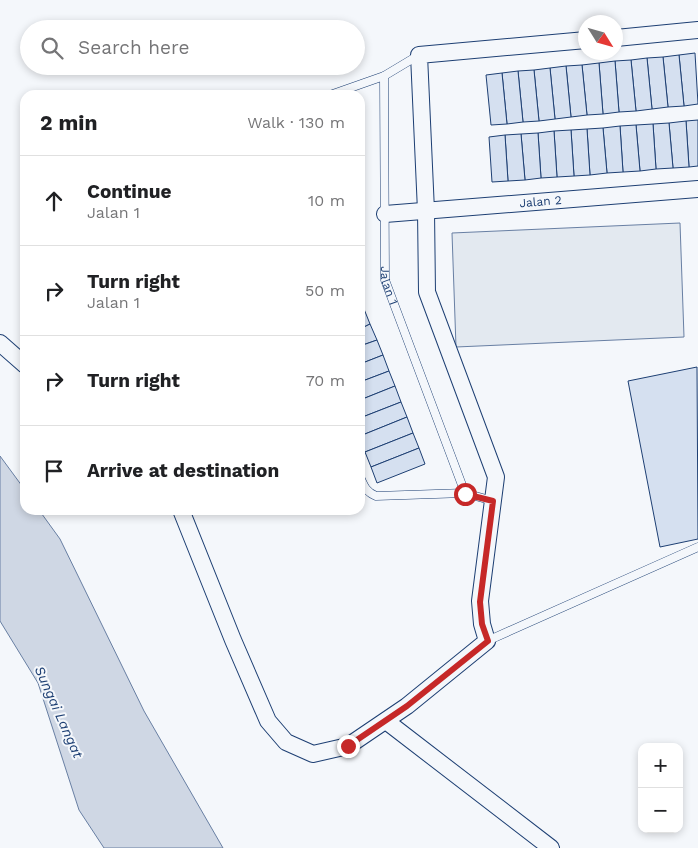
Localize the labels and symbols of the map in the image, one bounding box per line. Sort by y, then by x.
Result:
north arrow [578,15,623,60]
street label: Jalan 2 [519,193,562,210]
street label: Jalan 1 [378,266,401,307]
route start [454,483,477,506]
water label: Sungai Langat [32,664,87,761]
route end [337,735,360,758]

